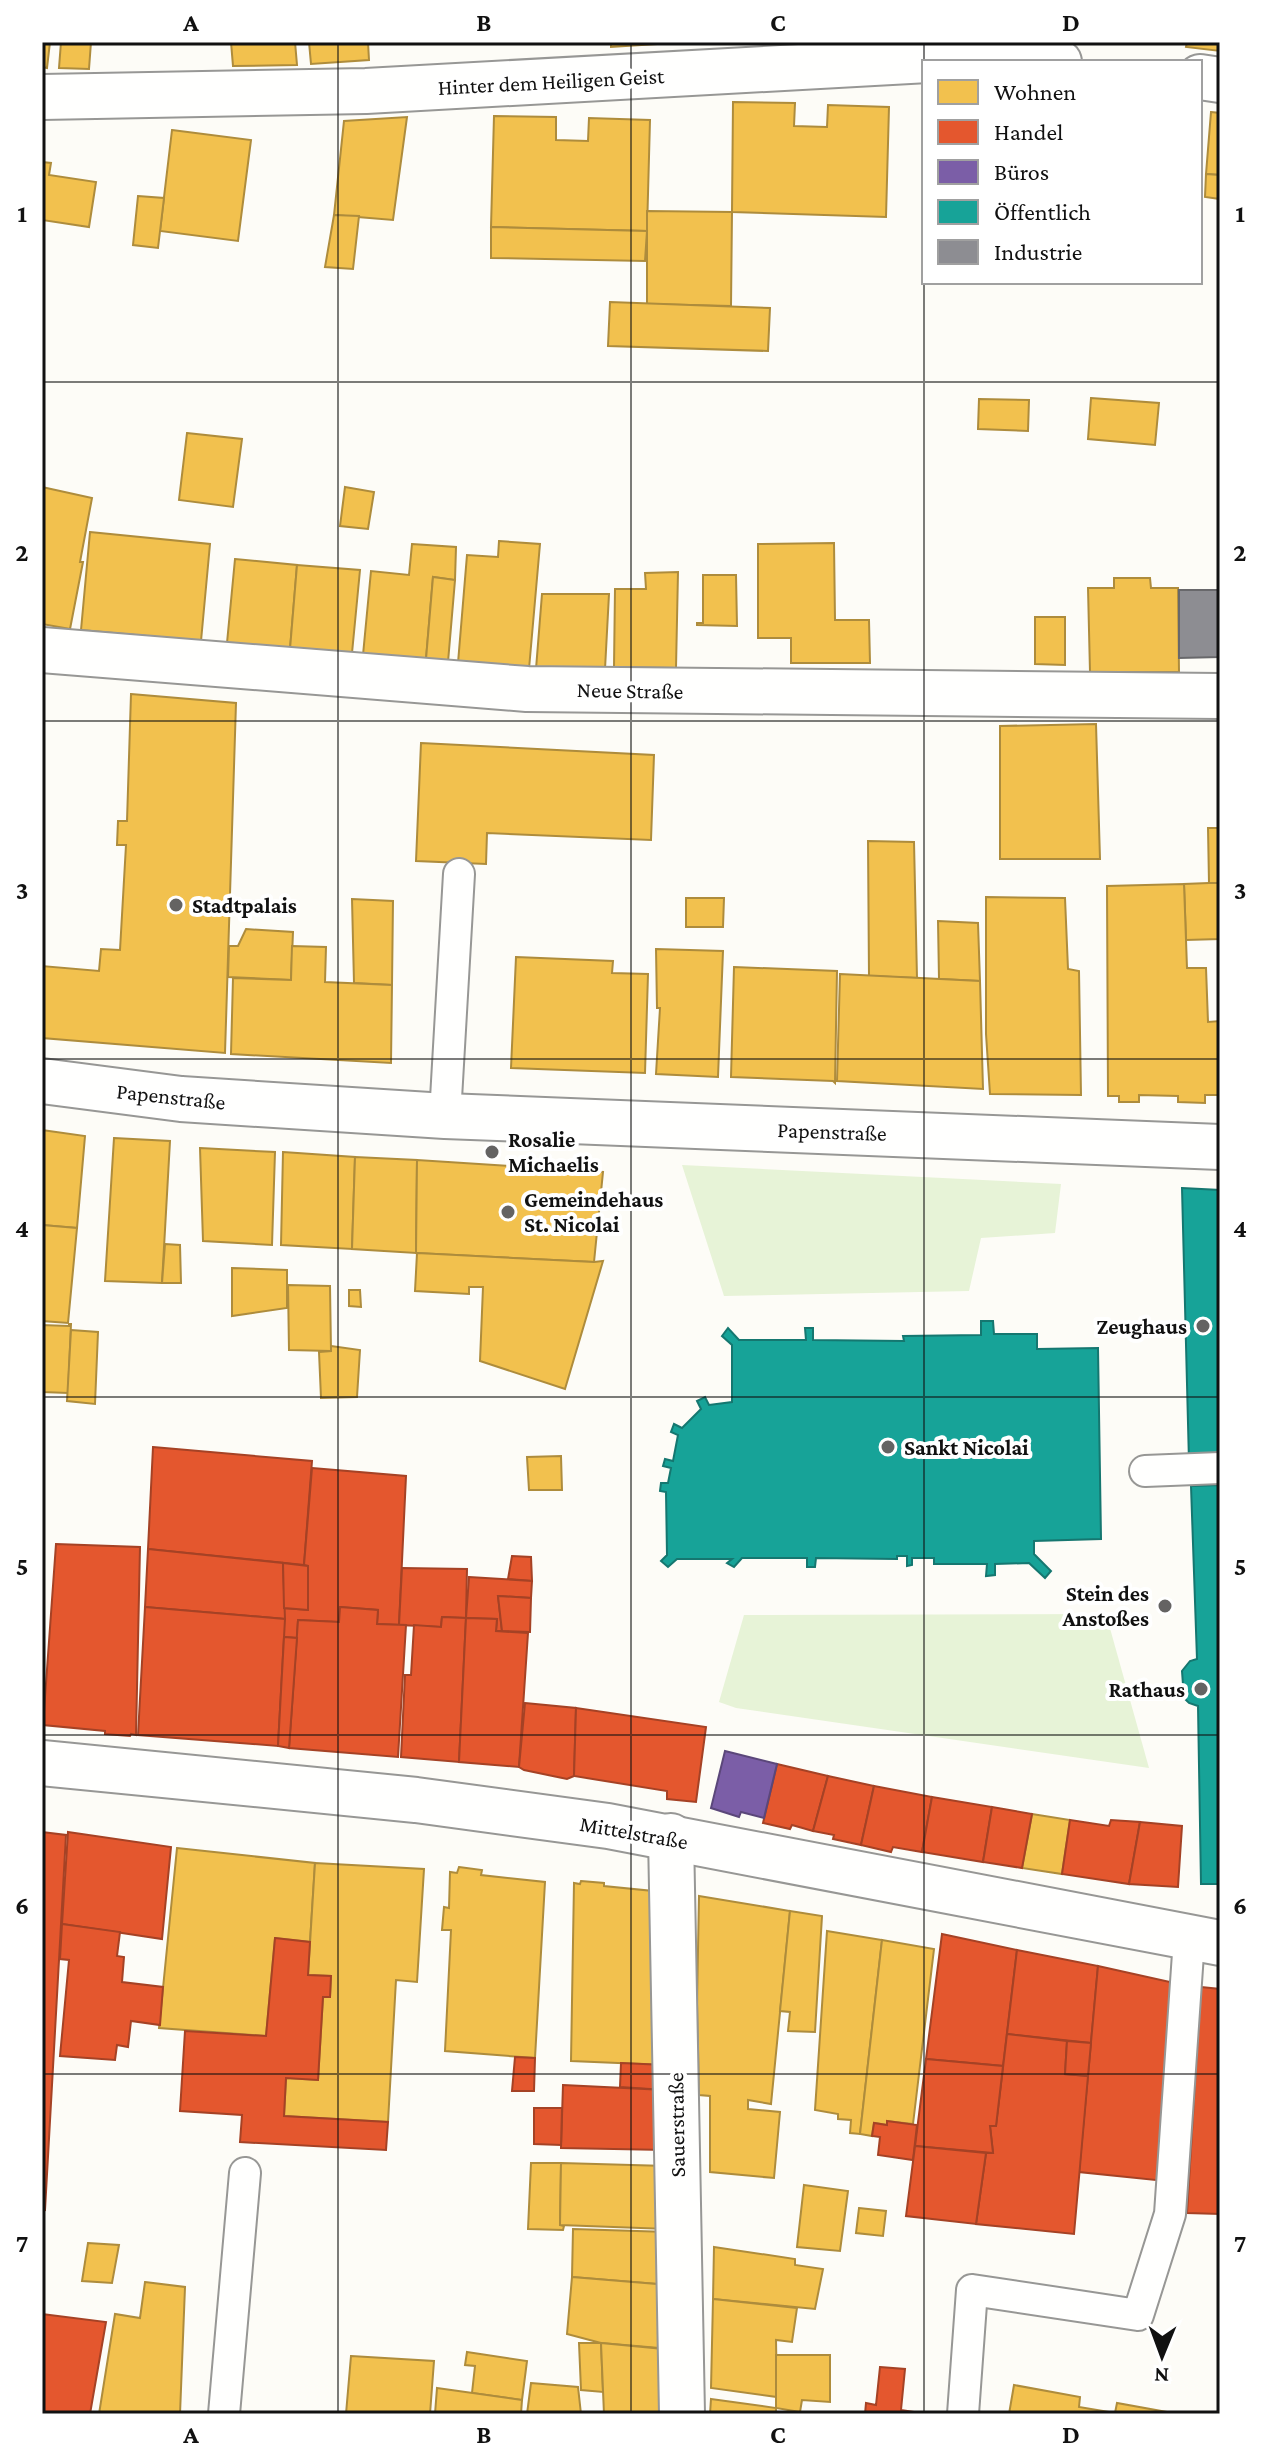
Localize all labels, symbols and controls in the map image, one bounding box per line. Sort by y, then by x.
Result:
text: A [182,8,199,37]
text: B [476,8,492,37]
text: C [770,8,786,37]
text: D [1062,8,1080,37]
legend [922,60,1202,284]
street label: Hinter dem Heiligen Geist [437,63,666,100]
text: Wohnen [994,78,1076,105]
text: Handel [994,118,1063,145]
text: Büros [994,158,1049,185]
text: Öffentlich [994,198,1091,225]
text: 1 [17,199,27,228]
text: 1 [1235,199,1245,228]
text: Industrie [994,238,1082,265]
text: 2 [15,538,29,567]
text: 2 [1233,538,1247,567]
street label: Neue Straße [577,677,683,704]
text: 3 [16,876,28,905]
text: 3 [1234,876,1246,905]
place label: Stadtpalais [192,893,297,918]
marker: Stadtpalais [167,896,185,914]
street label: Papenstraße [115,1078,227,1115]
street label: Papenstraße [777,1117,887,1146]
place label: Rosalie Michaelis [508,1127,599,1177]
marker: Rosalie Michaelis [483,1143,501,1161]
place label: Gemeindehaus St. Nicolai [524,1187,663,1237]
marker: Gemeindehaus St. Nicolai [499,1203,517,1221]
text: 4 [15,1214,29,1243]
text: 4 [1233,1214,1247,1243]
place label: Zeughaus [1097,1314,1187,1339]
marker: Zeughaus [1194,1317,1212,1335]
place label: Sankt Nicolai [904,1435,1029,1460]
marker: Sankt Nicolai [879,1438,897,1456]
text: 5 [16,1552,28,1581]
text: 5 [1234,1552,1246,1581]
place label: Stein des Anstoßes [1062,1581,1149,1631]
marker: Stein des Anstoßes [1156,1597,1174,1615]
place label: Rathaus [1108,1677,1185,1702]
marker: Rathaus [1192,1680,1210,1698]
street label: Mittelstraße [578,1811,690,1854]
text: 6 [15,1891,29,1920]
text: 6 [1233,1891,1247,1920]
street label: Sauerstraße [663,2072,690,2178]
text: 7 [16,2229,28,2258]
text: 7 [1234,2229,1246,2258]
north arrow [1122,2316,1202,2396]
text: N [1154,2363,1169,2388]
text: A [182,2420,199,2449]
text: B [476,2420,492,2449]
text: C [770,2420,786,2449]
text: D [1062,2420,1080,2449]

